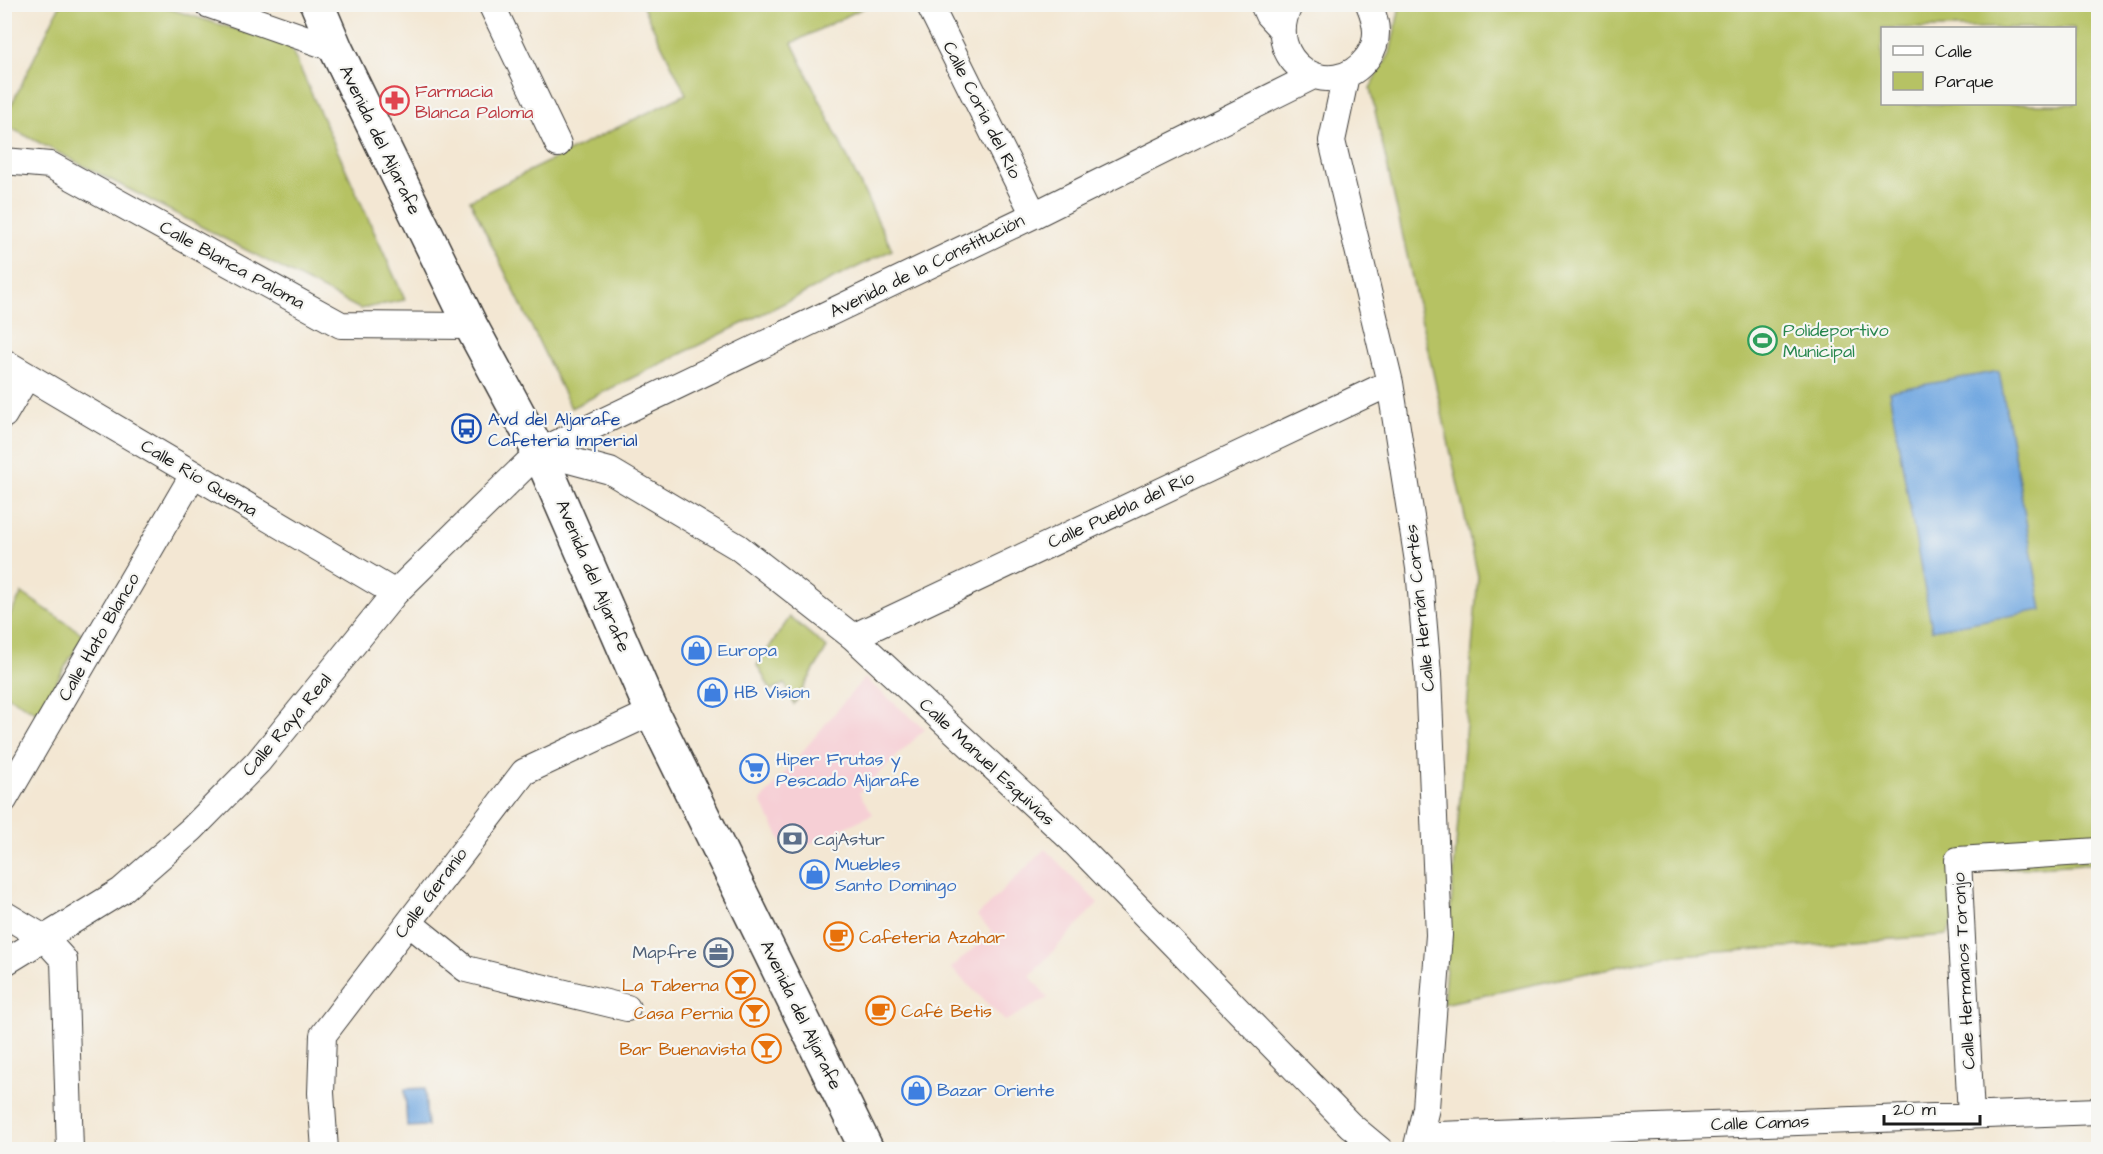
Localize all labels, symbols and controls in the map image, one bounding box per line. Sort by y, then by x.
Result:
legend [1881,27,2076,105]
street label: Calle Coria del Río [937,37,1027,183]
text: Calle [1935,39,1973,64]
street label: Avenida del Aljarafe [333,61,427,219]
text: Parque [1935,69,1994,94]
place label: Farmacia Blanca Paloma [415,79,533,125]
pharmacy icon: Farmacia Blanca Paloma [378,85,410,117]
street label: Avenida de la Constitución [825,208,1029,324]
street label: Calle Blanca Paloma [155,215,309,315]
place label: Polideportivo Municipal [1783,318,1889,364]
sports icon: Polideportivo Municipal [1746,324,1778,356]
place label: Avd del Aljarafe Cafeteria Imperial [488,407,638,453]
bus stop icon: Avd del Aljarafe Cafeteria Imperial [451,413,483,445]
street label: Calle Río Quema [136,433,262,523]
street label: Calle Puebla del Río [1044,465,1198,555]
street label: Avenida del Aljarafe [550,496,636,656]
street label: Calle Hernán Cortés [1399,523,1441,693]
street label: Calle Hato Blanco [52,568,146,706]
shop icon: Europa [681,634,713,666]
place label: Europa [718,638,777,663]
street label: Calle Raya Real [237,668,338,782]
shop icon: HB Vision [697,676,729,708]
place label: HB Vision [734,680,810,705]
street label: Calle Manuel Esquivias [914,692,1060,832]
place label: Hiper Frutas y Pescado Aljarafe [776,747,920,793]
supermarket icon: Hiper Frutas y Pescado Aljarafe [739,753,771,785]
bank icon: cajAstur [777,823,809,855]
place label: cajAstur [814,827,885,852]
street label: Calle Geranio [389,842,473,944]
place label: Muebles Santo Domingo [835,852,956,899]
shop icon: Muebles Santo Domingo [798,858,830,890]
street label: Calle Hermanos Toronjo [1946,872,1982,1070]
cafe icon: Cafeteria Azahar [822,921,854,953]
place label: Cafeteria Azahar [859,925,1005,950]
office icon: Mapfre [702,936,734,968]
street label: Avenida del Aljarafe [754,936,848,1094]
place label: Mapfre [633,940,697,965]
bar icon: La Taberna [724,969,756,1001]
place label: La Taberna [622,973,719,998]
cafe icon: Café Betis [864,995,896,1027]
bar icon: Casa Pernia [738,997,770,1029]
place label: Café Betis [901,999,992,1024]
place label: Casa Pernia [634,1001,733,1026]
bar icon: Bar Buenavista [751,1033,783,1065]
place label: Bar Buenavista [620,1037,746,1062]
shop icon: Bazar Oriente [900,1074,932,1106]
place label: Bazar Oriente [937,1078,1055,1103]
scale bar [1884,1088,1980,1126]
text: 20 m [1893,1097,1936,1122]
street label: Calle Camas [1710,1109,1810,1137]

